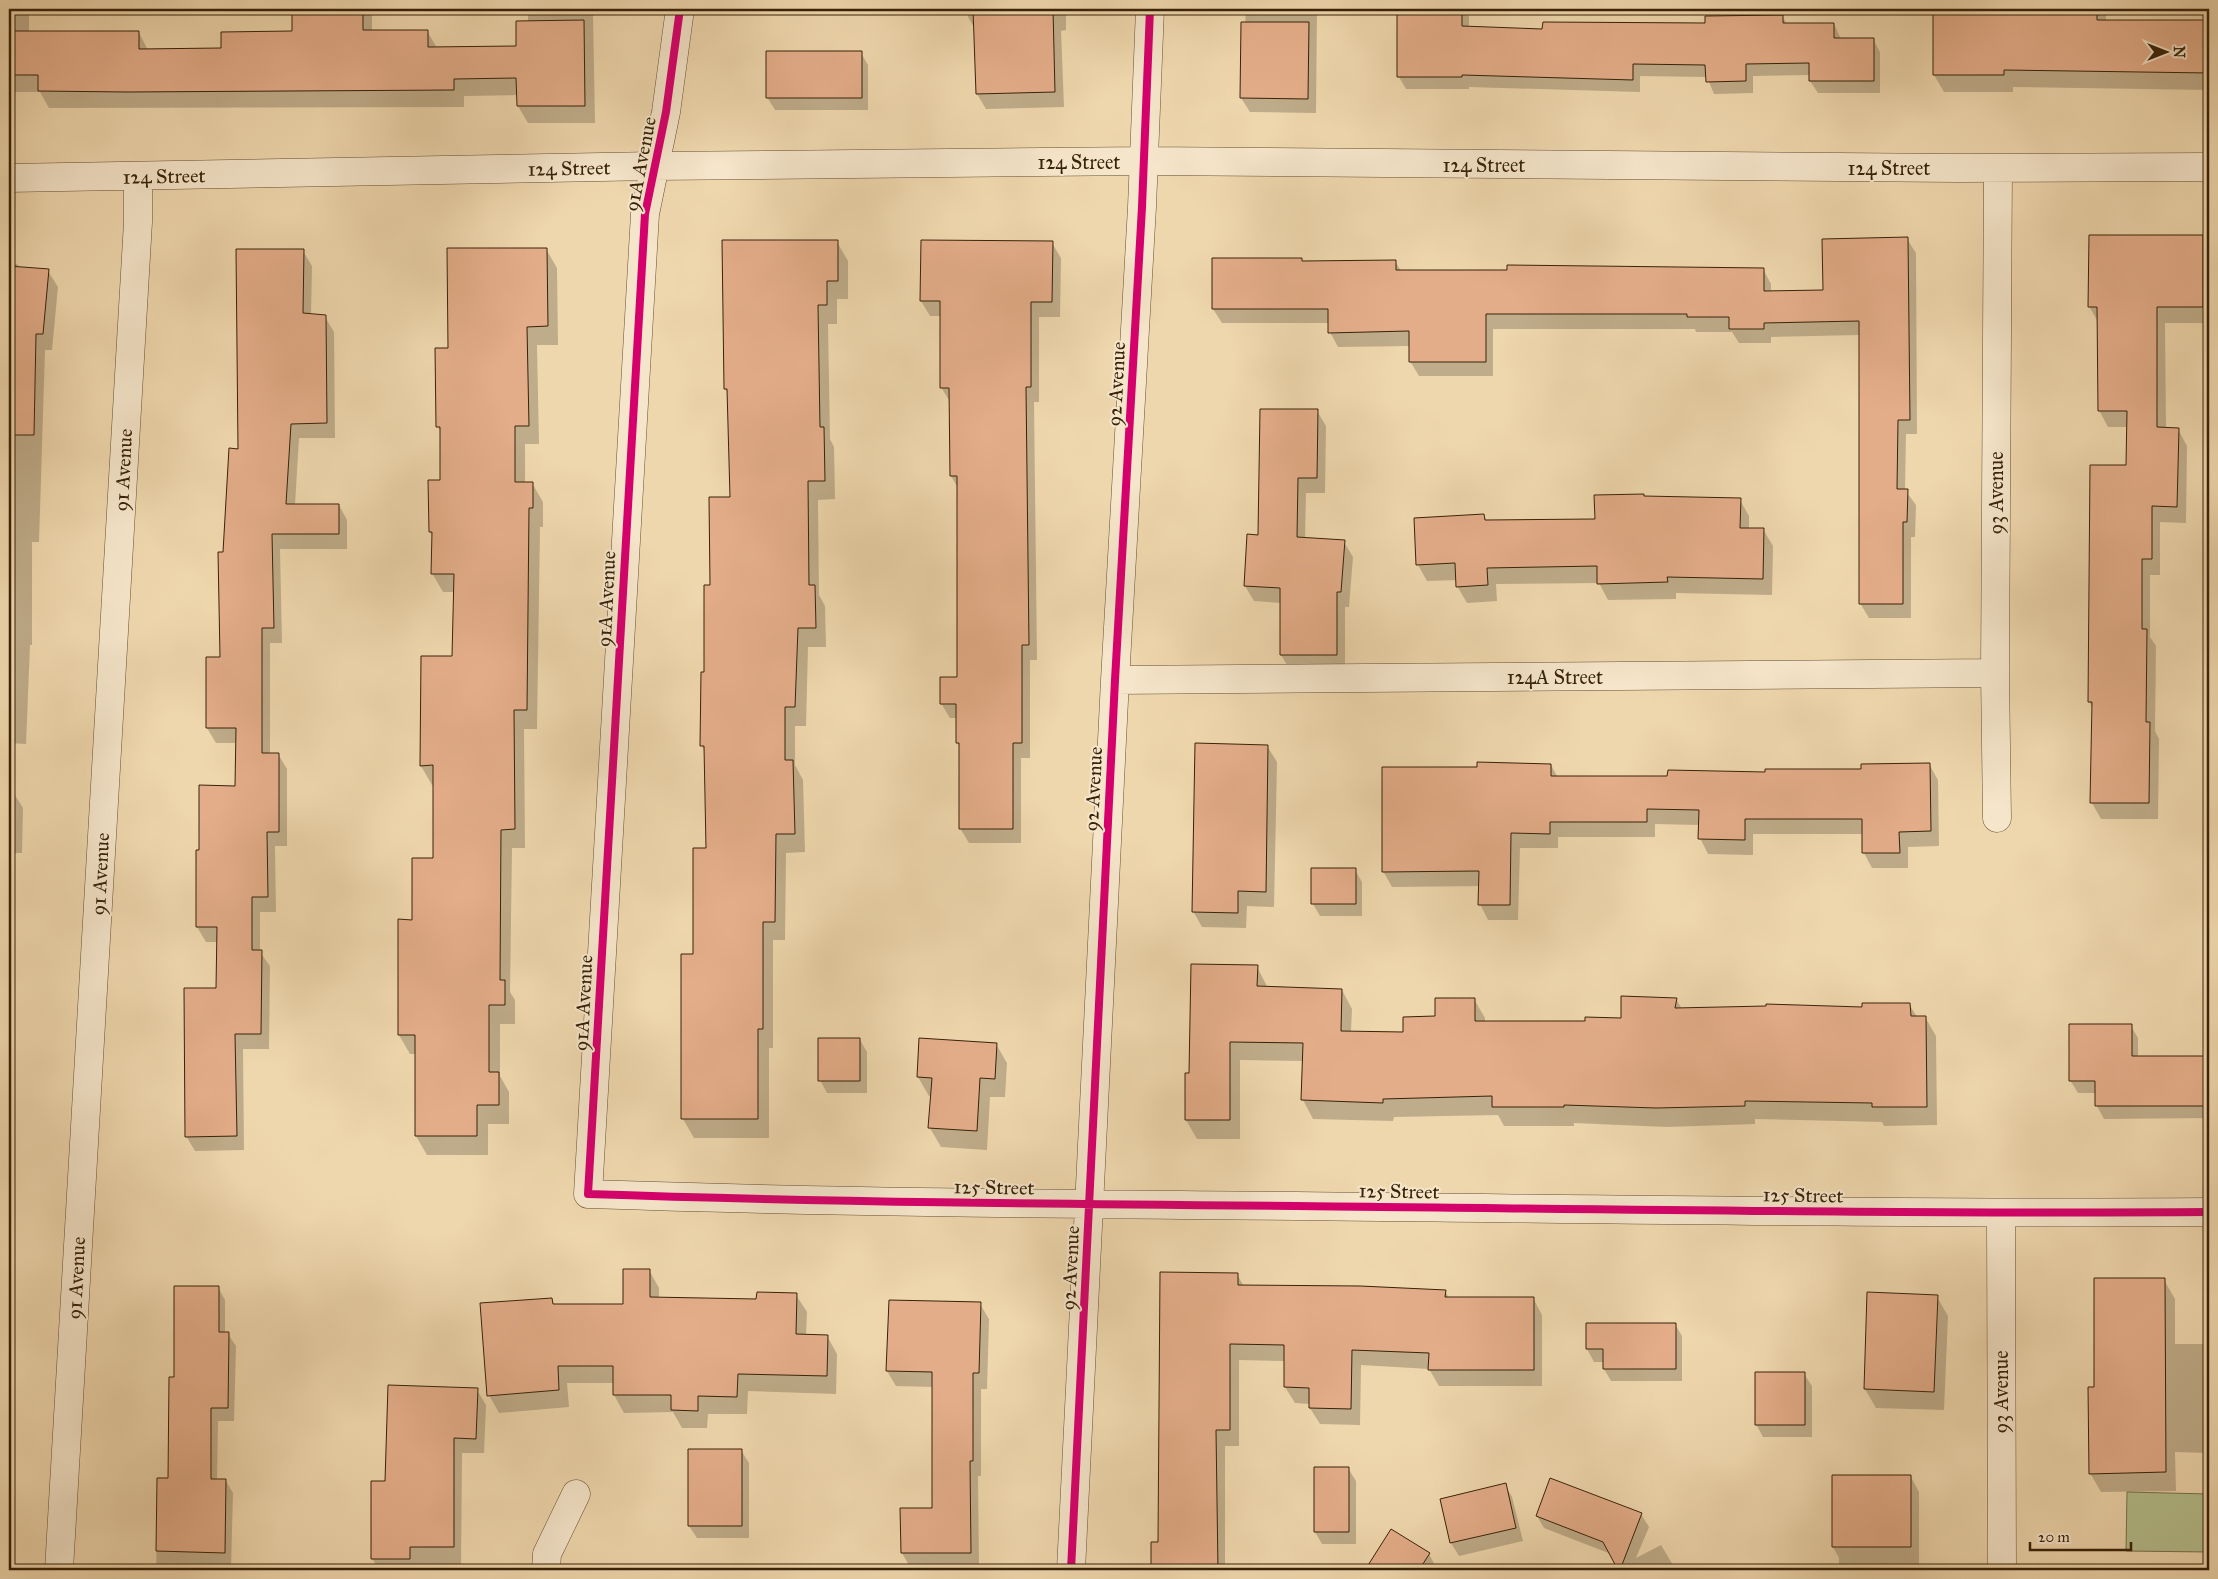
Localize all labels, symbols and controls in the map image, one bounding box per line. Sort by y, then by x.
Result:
north arrow [2140,28,2190,78]
text: N [2170,46,2187,58]
street label: 91A Avenue [619,114,661,214]
street label: 124 Street [1038,150,1120,174]
street label: 124 Street [1443,153,1525,177]
street label: 124 Street [527,155,611,181]
street label: 124 Street [1848,156,1930,180]
street label: 124 Street [122,163,206,189]
street label: 92 Avenue [1102,341,1130,427]
street label: 91 Avenue [109,428,137,512]
street label: 93 Avenue [1984,451,2008,535]
street label: 91A Avenue [591,550,621,648]
street label: 124A Street [1507,665,1603,689]
street label: 92 Avenue [1079,746,1107,832]
street label: 91 Avenue [86,832,114,916]
street label: 91A Avenue [568,954,598,1052]
street label: 125 Street [953,1174,1035,1200]
street label: 125 Street [1358,1178,1440,1204]
street label: 125 Street [1762,1182,1844,1208]
street label: 92 Avenue [1056,1225,1084,1311]
street label: 91 Avenue [62,1236,90,1320]
street label: 93 Avenue [1989,1350,2013,1434]
scale bar [2030,1519,2132,1551]
text: 20 m [2038,1528,2070,1546]

